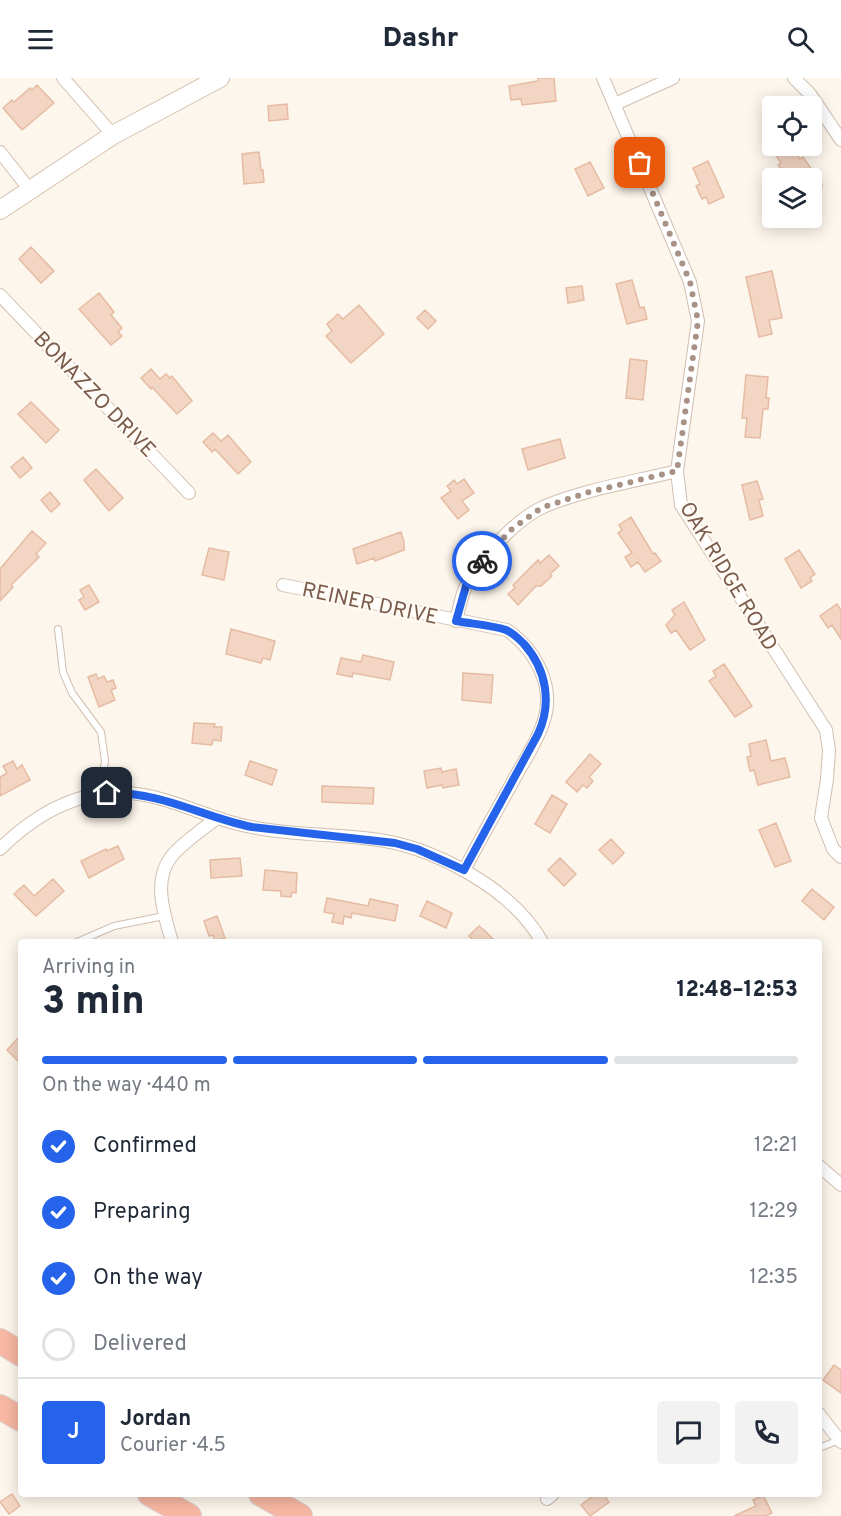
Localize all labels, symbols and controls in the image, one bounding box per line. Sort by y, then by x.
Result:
text: Dashr [383,22,458,56]
icon: menu [24,23,57,56]
icon: search [784,23,817,56]
map controls [762,96,822,228]
button: locate [762,96,822,156]
pin [614,137,665,188]
icon: bag [623,146,656,179]
button: layers [762,168,822,228]
street label: BONAZZO DRIVE [27,326,161,464]
street label: OAK RIDGE ROAD [672,497,783,656]
courier [452,531,512,591]
icon: bike [466,545,499,578]
street label: REINER DRIVE [299,577,440,632]
pin [81,767,132,818]
icon: home [90,776,123,809]
text: Arriving in [42,955,135,981]
text: 12:48–12:53 [677,977,798,1004]
text: 3 min [42,979,145,1028]
text: On the way · 440 m [42,1073,211,1099]
icon: check [42,1130,75,1163]
text: Confirmed [93,1133,197,1160]
text: 12:21 [754,1133,798,1159]
icon: check [42,1196,75,1229]
text: Preparing [93,1199,191,1226]
text: 12:29 [750,1199,798,1225]
icon: check [42,1262,75,1295]
text: On the way [93,1265,203,1292]
text: 12:35 [749,1265,798,1291]
text: Delivered [93,1331,187,1358]
button: chat [657,1401,720,1464]
button: phone [735,1401,798,1464]
text: Jordan [120,1406,191,1433]
text: J [67,1419,80,1446]
text: Courier · 4.5 [120,1433,226,1459]

